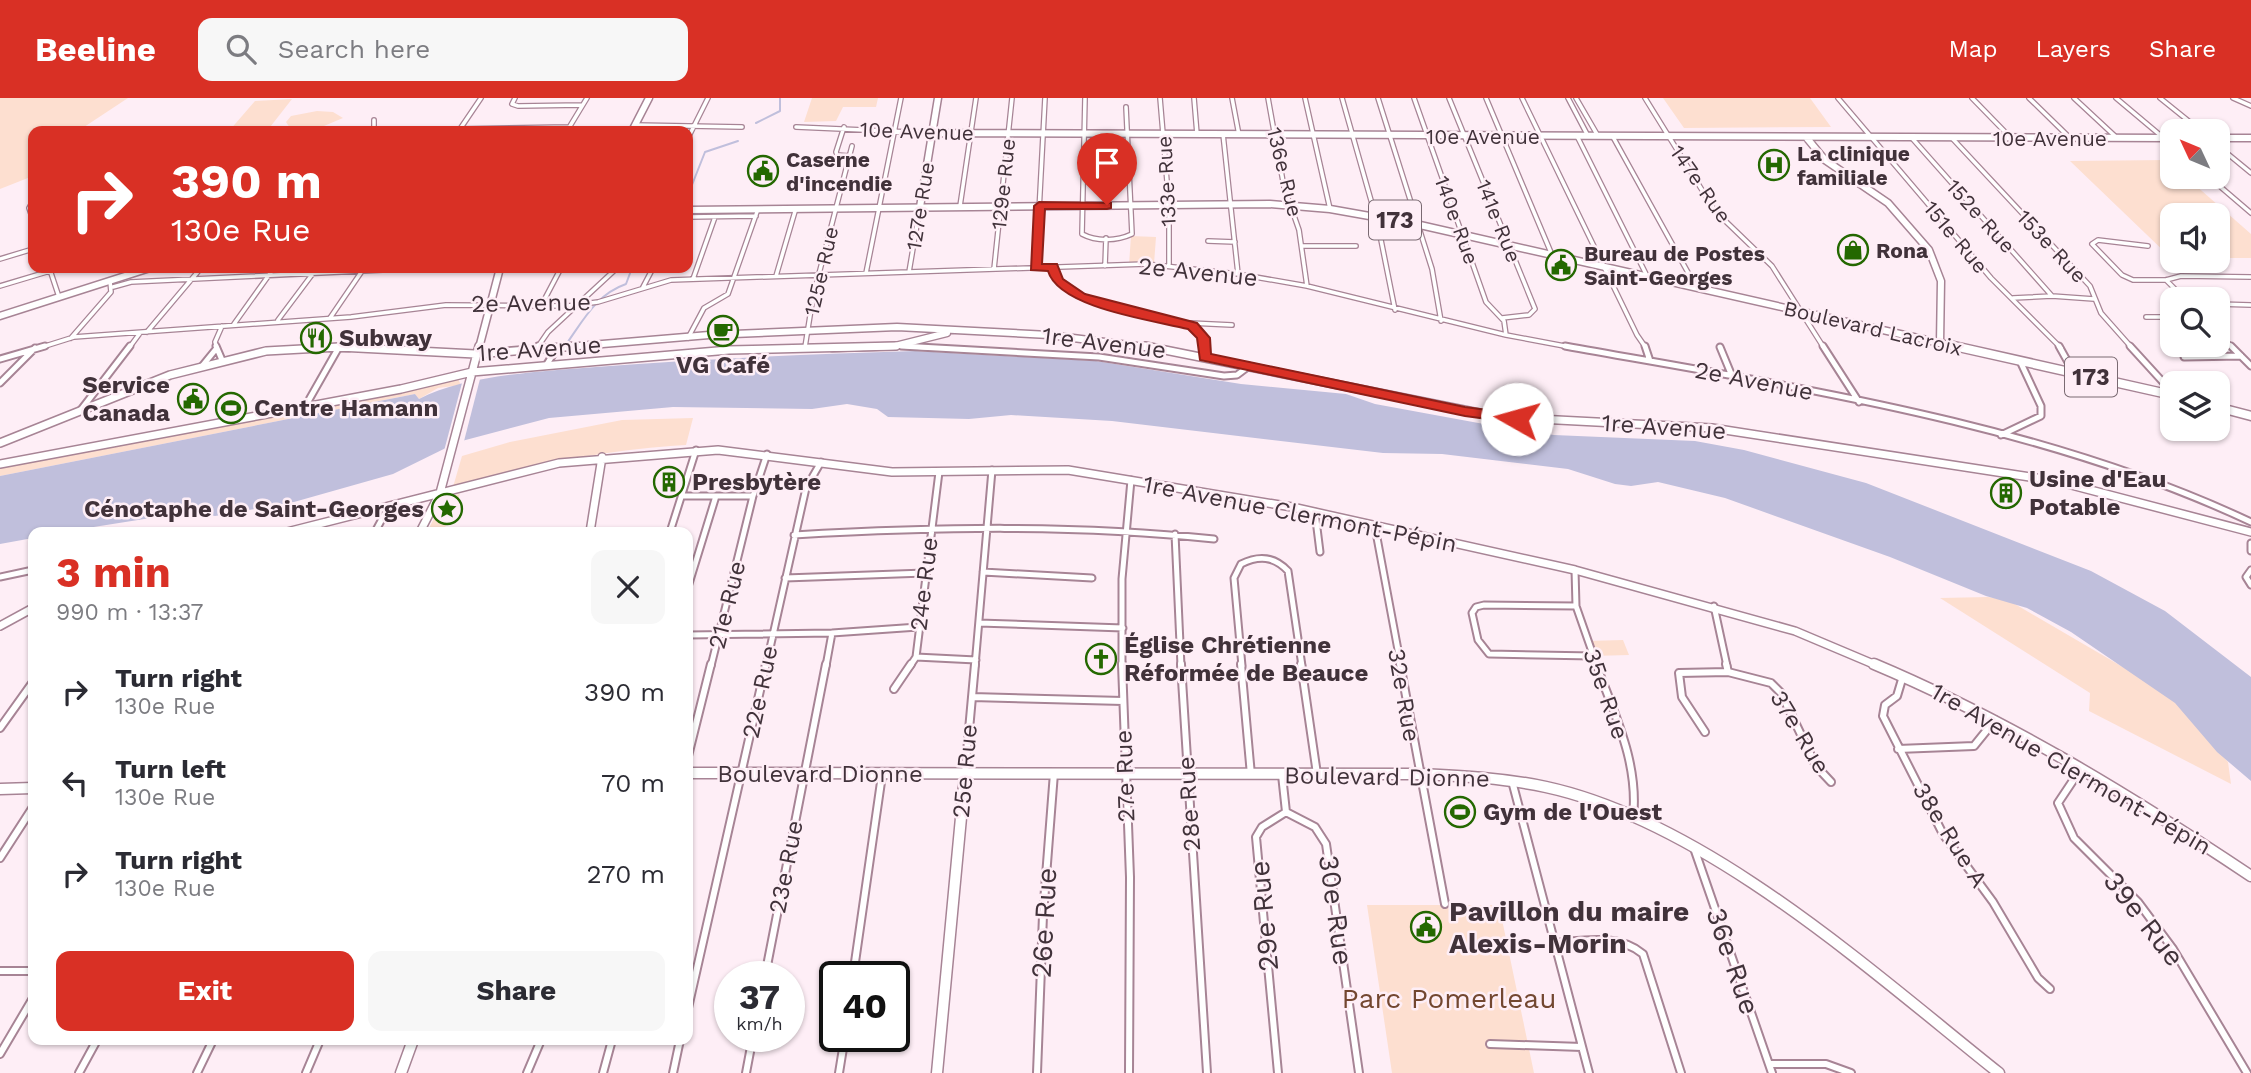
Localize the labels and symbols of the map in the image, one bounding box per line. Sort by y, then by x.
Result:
street label: 10e Avenue [860,117,974,145]
north arrow [2160,119,2230,189]
street label: 10e Avenue [1426,124,1540,149]
street label: 136e Rue [1262,125,1308,219]
street label: 10e Avenue [1993,126,2107,151]
pin [1077,133,1137,205]
street label: 133e Rue [1151,135,1181,227]
street label: 129e Rue [986,137,1020,231]
street label: 147e Rue [1665,140,1737,228]
place label: La clinique familiale [1797,141,1910,190]
place label: Caserne d'incendie [786,147,892,196]
hospital icon: La clinique familiale [1757,148,1791,182]
public building icon: Caserne d'incendie [746,154,780,188]
street label: 127e Rue [901,160,939,252]
street label: 140e Rue [1429,172,1485,268]
street label: 152e Rue [1941,174,2021,258]
street label: 141e Rue [1471,176,1527,266]
street label: 151e Rue [1919,196,1993,278]
road number: 173 [1369,200,1421,239]
street label: 153e Rue [2012,204,2092,288]
street label: 125e Rue [799,224,843,318]
shop icon: Rona [1836,233,1870,267]
place label: Rona [1876,238,1929,263]
place label: Bureau de Postes Saint-Georges [1584,241,1765,290]
public building icon: Bureau de Postes Saint-Georges [1544,248,1578,282]
street label: 2e Avenue [1137,252,1259,292]
street label: 2e Avenue [471,288,591,318]
street label: Boulevard Lacroix [1781,295,1965,361]
cafe icon: VG Café [706,314,740,348]
restaurant icon: Subway [299,321,333,355]
street label: 1re Avenue [1040,322,1168,364]
place label: Subway [339,324,433,352]
street label: 1re Avenue [476,331,602,367]
place label: VG Café [676,351,770,379]
street label: 2e Avenue [1692,356,1816,406]
road number: 173 [2065,358,2117,396]
place label: Service Canada [82,371,170,427]
public building icon: Service Canada [176,382,210,416]
position arrow [1480,382,1554,456]
sports icon: Centre Hamann [214,391,248,425]
place label: Centre Hamann [254,394,438,422]
street label: 1re Avenue [1601,409,1727,445]
building icon: Presbytère [652,465,686,499]
place label: Usine d'Eau Potable [2029,465,2166,521]
place label: Presbytère [692,468,821,496]
street label: 1re Avenue Clermont-Pépin [1141,470,1459,558]
building icon: Usine d'Eau Potable [1989,476,2023,510]
place icon: Cénotaphe de Saint-Georges [430,492,464,526]
place label: Cénotaphe de Saint-Georges [84,495,424,523]
street label: 24e Rue [904,535,944,633]
street label: 21e Rue [703,558,751,652]
place label: Église Chrétienne Réformée de Beauce [1124,631,1368,687]
church icon: Église Chrétienne Réformée de Beauce [1084,642,1118,676]
street label: 22e Rue [736,643,784,741]
street label: 35e Rue [1577,645,1635,743]
street label: 32e Rue [1382,646,1426,744]
street label: 1re Avenue Clermont-Pépin [1926,677,2216,861]
street label: 37e Rue [1764,685,1836,779]
street label: 25e Rue [947,723,983,819]
street label: 27e Rue [1109,729,1141,823]
street label: 28e Rue [1172,756,1206,852]
street label: Boulevard Dionne [717,760,923,788]
street label: Boulevard Dionne [1284,761,1490,793]
street label: 38e Rue A [1907,777,1993,893]
sports icon: Gym de l'Ouest [1443,795,1477,829]
place label: Gym de l'Ouest [1483,798,1662,826]
street label: 23e Rue [763,818,809,916]
street label: 30e Rue [1312,853,1360,967]
street label: 29e Rue [1243,859,1285,973]
street label: 39e Rue [2097,865,2191,973]
street label: 26e Rue [1025,867,1063,979]
place label: Pavillon du maire Alexis-Morin [1449,895,1689,960]
street label: 36e Rue [1699,903,1767,1019]
public building icon: Pavillon du maire Alexis-Morin [1409,910,1443,944]
speed limit sign: 40 [819,961,910,1052]
park label: Parc Pomerleau [1342,982,1556,1015]

